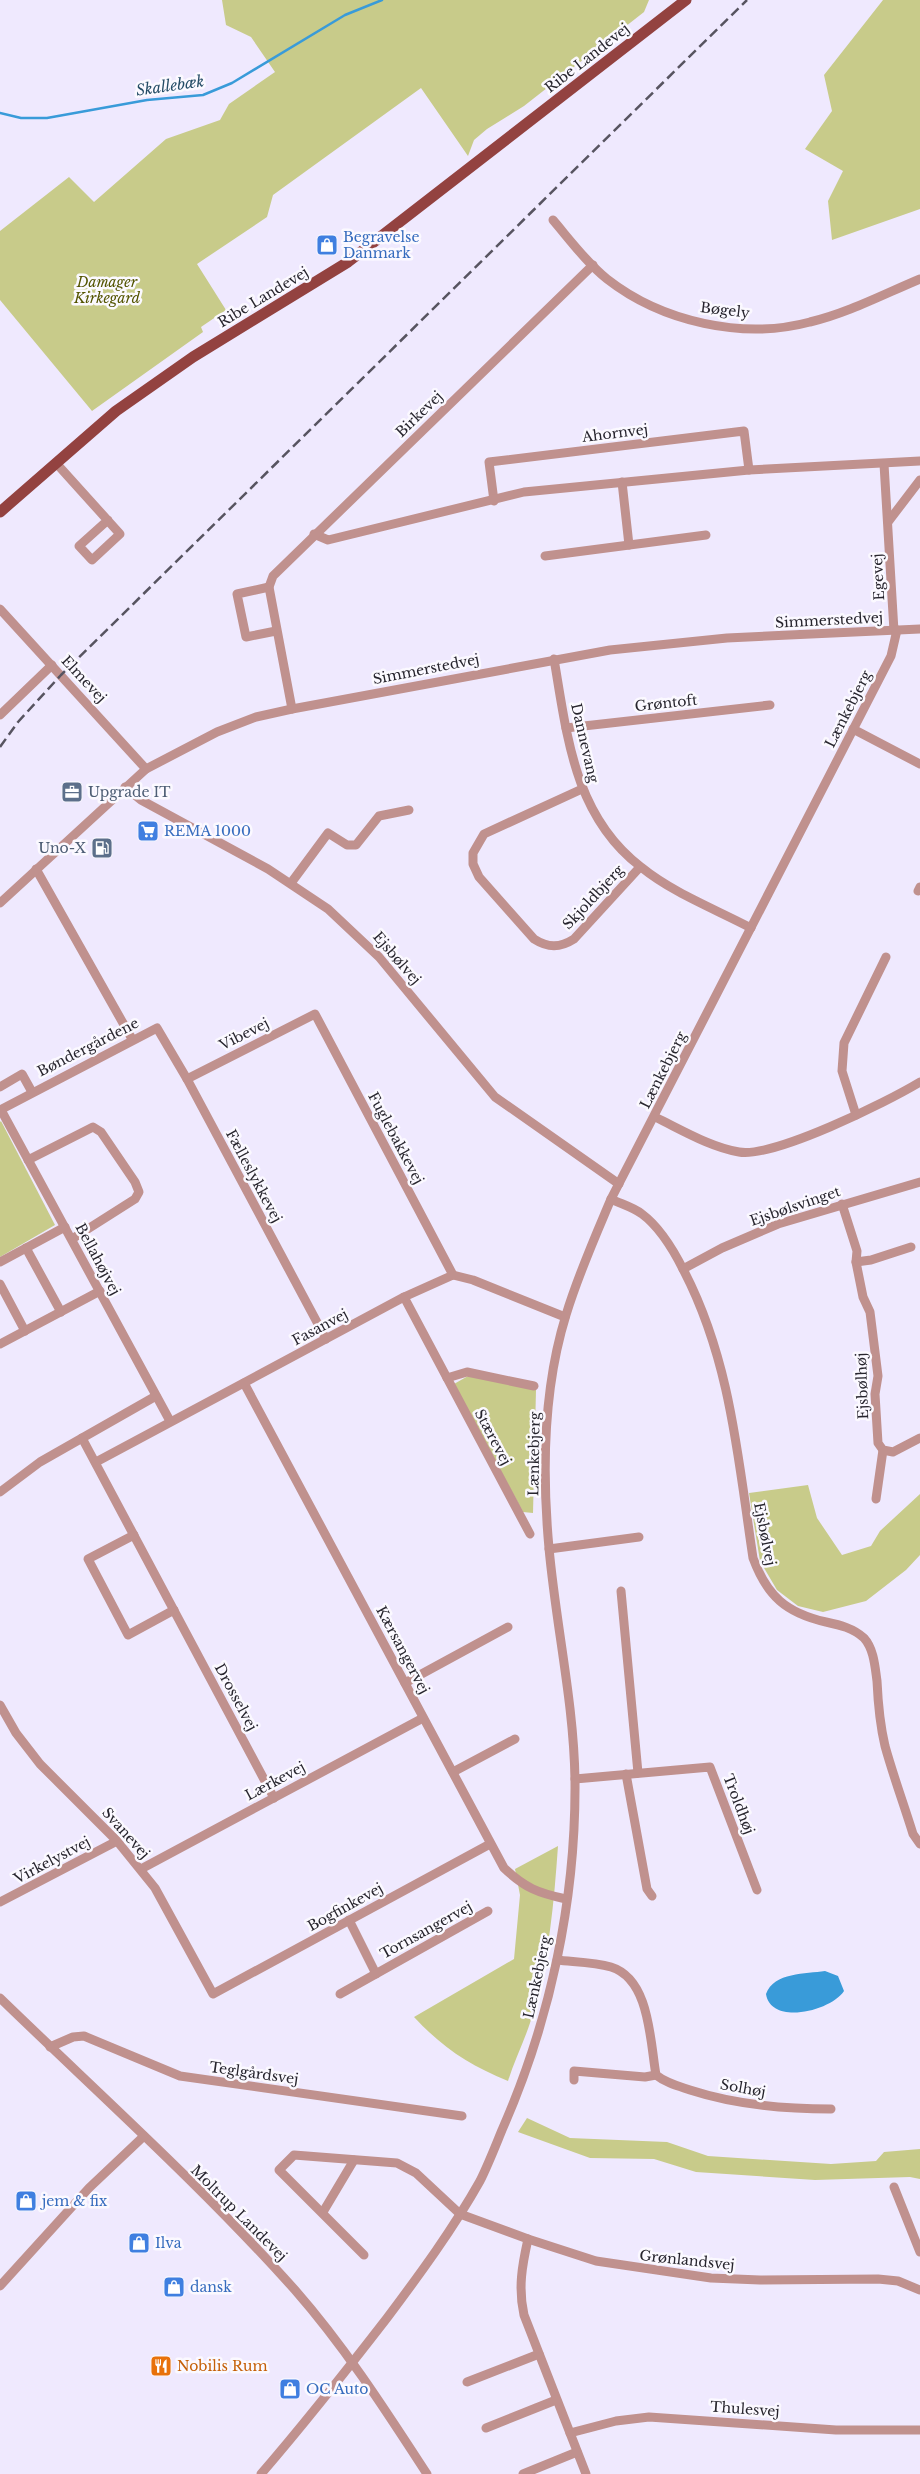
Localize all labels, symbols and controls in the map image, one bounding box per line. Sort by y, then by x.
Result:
street label: Ribe Landevej [541,19,633,97]
water label: Skallebæk [135,71,205,100]
place label: Begravelse Danmark [343,228,419,262]
shop icon: Begravelse Danmark [315,233,339,257]
street label: Ribe Landevej [214,263,312,331]
park label: Damager Kirkegård [73,273,141,307]
street label: Bøgely [699,298,751,322]
street label: Birkevej [392,387,446,441]
street label: Ahornvej [580,420,649,446]
street label: Egevej [868,553,888,601]
street label: Simmerstedvej [775,608,883,632]
street label: Simmerstedvej [371,650,481,688]
street label: Elmevej [58,652,110,706]
street label: Lænkebjerg [821,667,875,751]
street label: Grøntoft [634,691,699,715]
street label: Dannevang [567,701,603,785]
office icon: Upgrade IT [60,780,84,804]
place label: Upgrade IT [88,783,171,801]
supermarket icon: REMA 1000 [136,819,160,843]
place label: REMA 1000 [164,822,251,840]
fuel station icon: Uno-X [90,836,114,860]
place label: Uno-X [38,839,87,857]
street label: Skjoldbjerg [559,861,628,933]
street label: Ejsbølvej [369,928,425,988]
street label: Bøndergårdene [34,1014,142,1080]
street label: Vibevej [215,1014,272,1055]
street label: Lænkebjerg [636,1028,690,1112]
street label: Fuglebakkevej [364,1089,428,1187]
street label: Fælleslykkevej [222,1126,286,1226]
street label: Ejsbølsvinget [747,1182,843,1230]
street label: Bellahøjvej [71,1220,125,1298]
street label: Fasanvej [289,1305,351,1349]
street label: Ejsbølhøj [852,1352,872,1420]
street label: Stærevej [471,1406,515,1468]
street label: Lænkebjerg [524,1411,544,1496]
street label: Ejsbølvej [750,1501,780,1567]
street label: Kærsangervej [372,1603,434,1697]
street label: Drosselvej [211,1660,261,1734]
street label: Lærkevej [242,1758,308,1804]
street label: Troldhøj [719,1771,759,1837]
street label: Svanevej [98,1804,154,1862]
street label: Virkelystvej [10,1832,93,1888]
street label: Bogfinkevej [304,1879,386,1935]
street label: Tornsangervej [377,1897,475,1963]
street label: Lænkebjerg [519,1933,555,2020]
street label: Teglgårdsvej [208,2058,300,2088]
street label: Solhøj [719,2075,767,2101]
street label: Moltrup Landevej [187,2161,291,2265]
shop icon: jem & fix [14,2189,38,2213]
place label: jem & fix [40,2192,108,2210]
shop icon: Ilva [127,2231,151,2255]
place label: Ilva [155,2234,182,2252]
street label: Grønlandsvej [639,2246,735,2274]
shop icon: dansk [162,2275,186,2299]
place label: dansk [190,2278,232,2296]
restaurant icon: Nobilis Rum [149,2354,173,2378]
place label: Nobilis Rum [177,2357,267,2375]
shop icon: OC Auto [278,2377,302,2401]
place label: OC Auto [306,2380,368,2398]
street label: Thulesvej [710,2398,780,2420]

